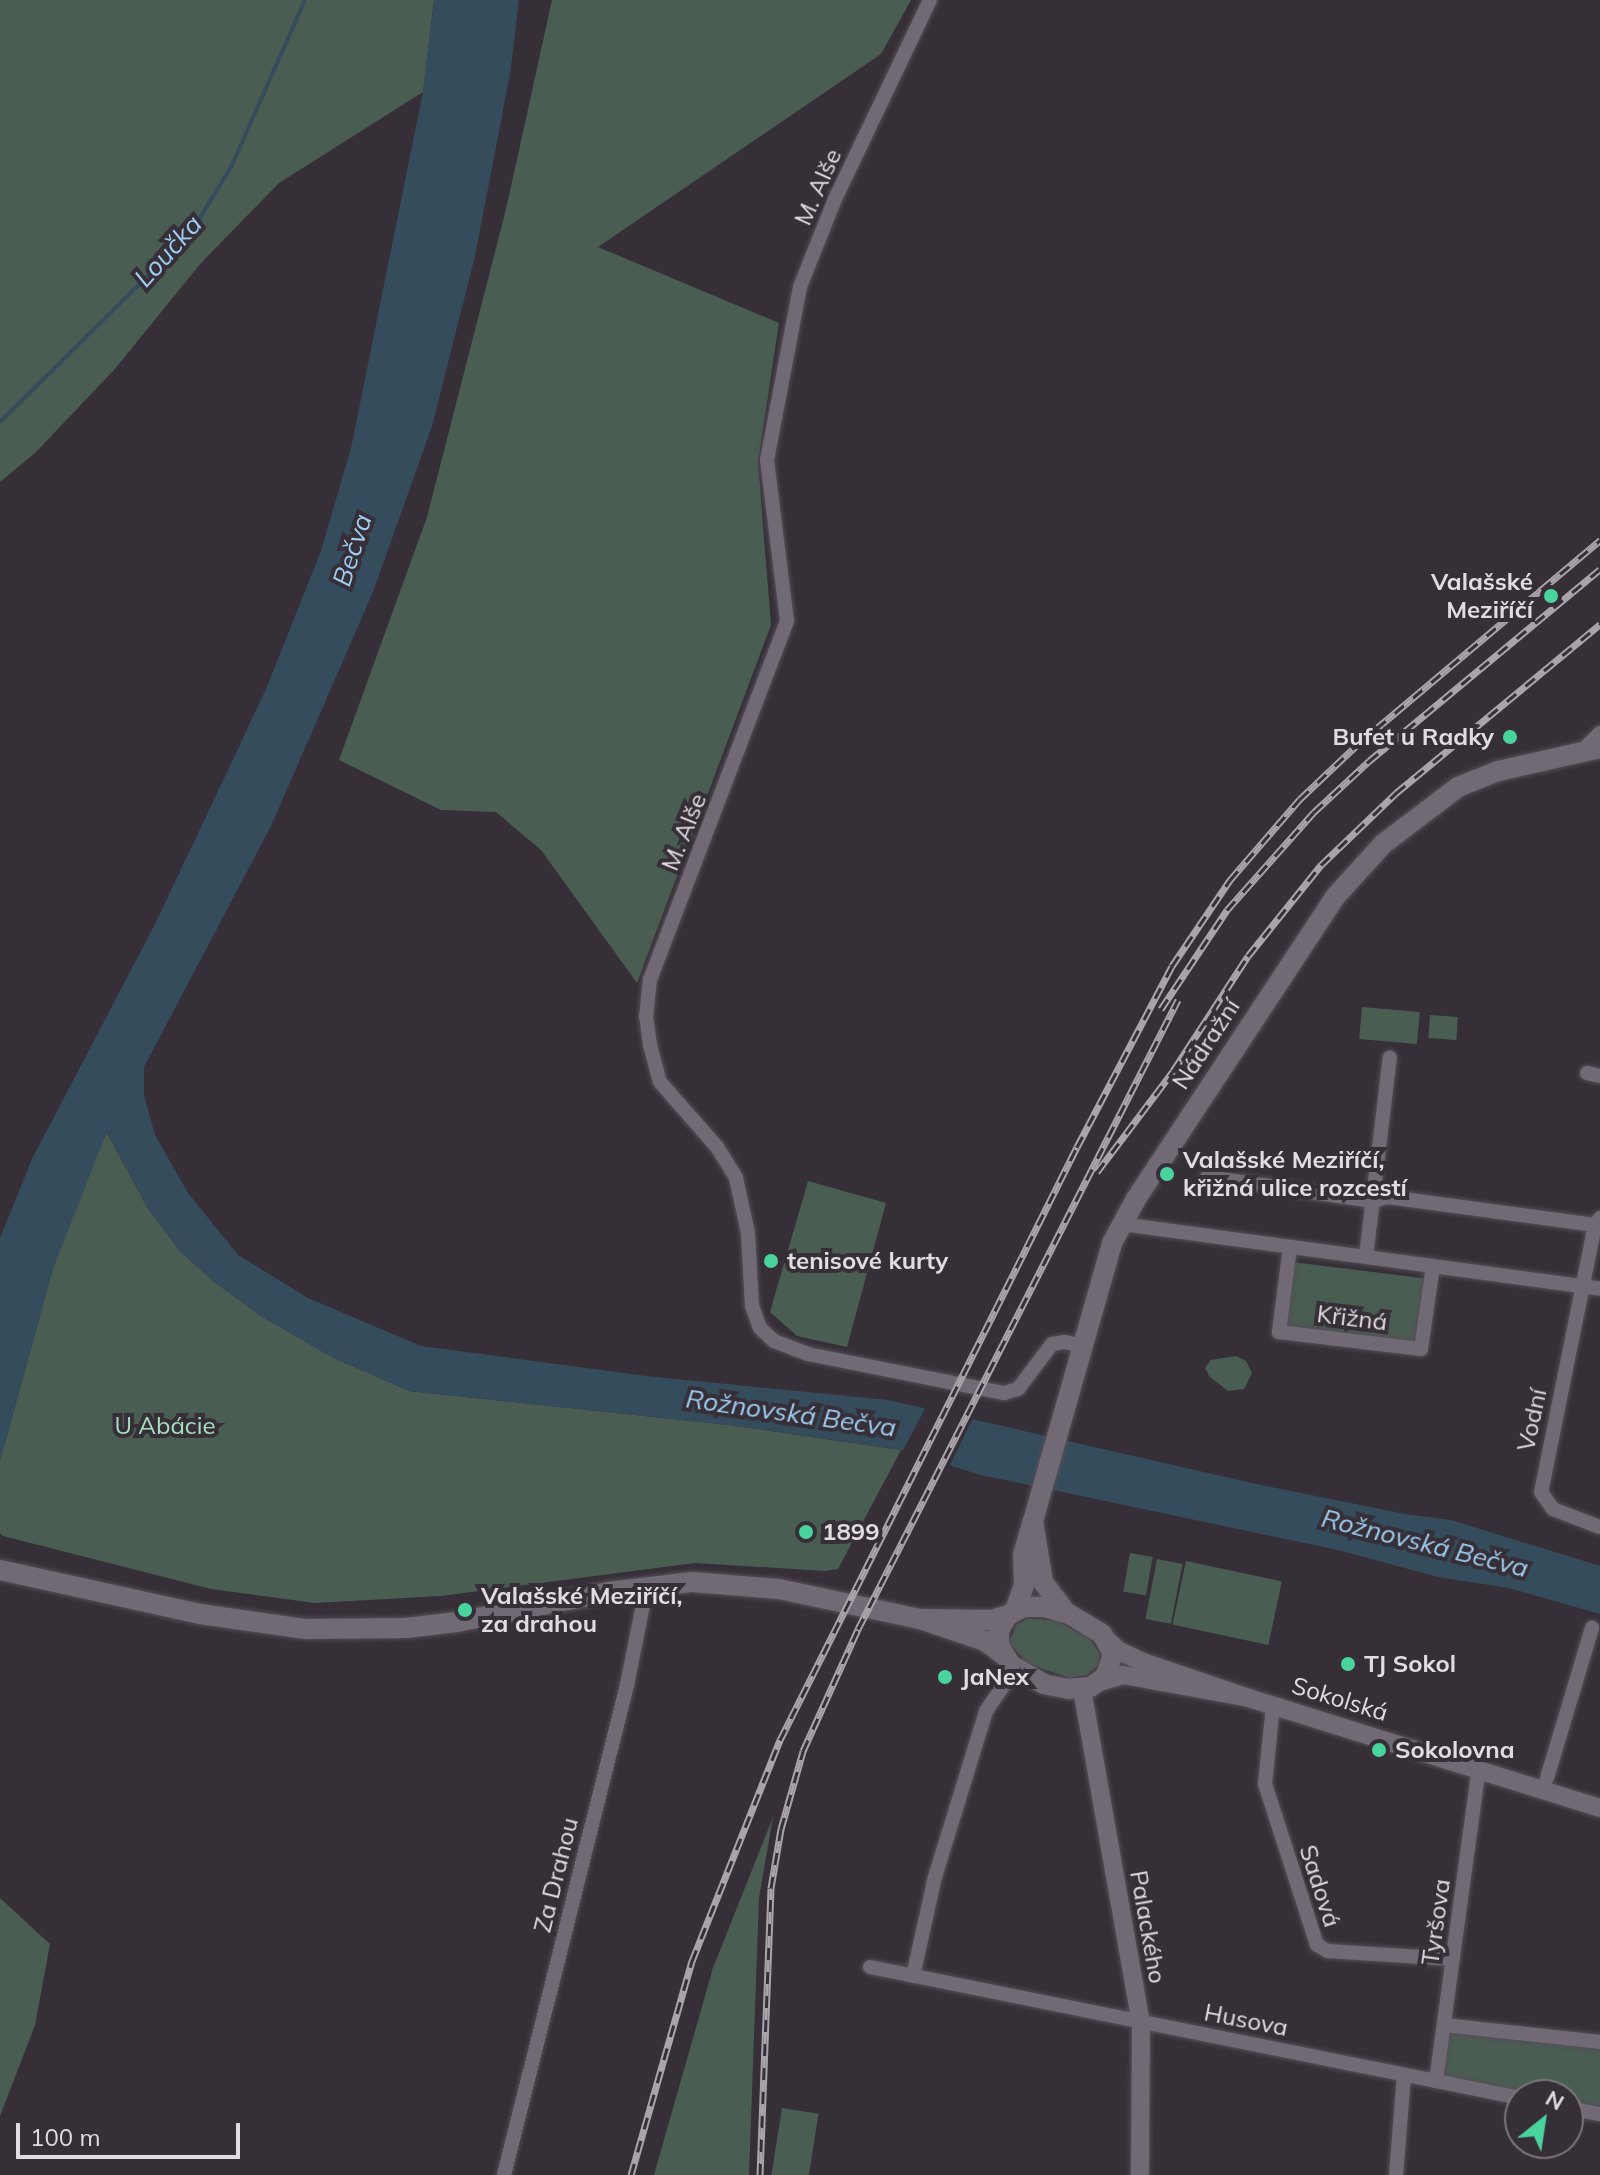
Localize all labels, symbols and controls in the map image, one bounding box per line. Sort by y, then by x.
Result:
street label: M. Alše [788,144,848,230]
water label: Loučka [128,209,208,293]
water label: Bečva [326,510,378,590]
place label: Valašské Meziříčí [1431,568,1533,624]
marker: Valašské Meziříčí [1540,585,1562,607]
place label: Bufet u Radky [1333,723,1494,751]
marker: Bufet u Radky [1501,728,1519,746]
street label: M. Alše [656,789,712,875]
street label: Nádražní [1166,993,1246,1095]
place label: Valašské Meziříčí, křižná ulice rozcestí [1183,1146,1407,1202]
marker: Valašské Meziříčí, křižná ulice rozcestí [1158,1165,1176,1183]
place label: tenisové kurty [787,1247,948,1275]
marker: tenisové kurty [762,1252,780,1270]
street label: Křižná [1315,1299,1389,1337]
water label: Rožnovská Bečva [684,1383,898,1443]
street label: Vodní [1511,1386,1553,1454]
park label: U Abácie [115,1412,215,1440]
water label: Rožnovská Bečva [1318,1502,1532,1584]
place label: 1899 [822,1518,880,1546]
marker: 1899 [797,1523,815,1541]
place label: Valašské Meziříčí, za drahou [481,1582,682,1638]
marker: Valašské Meziříčí, za drahou [456,1601,474,1619]
place label: TJ Sokol [1364,1650,1456,1678]
marker: TJ Sokol [1339,1655,1357,1673]
place label: JaNex [961,1663,1029,1691]
marker: JaNex [936,1668,954,1686]
street label: Sokolská [1289,1671,1391,1727]
place label: Sokolovna [1395,1736,1515,1764]
marker: Sokolovna [1370,1741,1388,1759]
street label: Za Drahou [528,1815,584,1935]
street label: Sadová [1293,1841,1347,1931]
street label: Palackého [1124,1868,1172,1986]
street label: Tyršova [1416,1877,1456,1967]
street label: Husova [1202,1998,1290,2042]
north arrow [1504,2079,1584,2159]
text: N [1541,2084,1569,2116]
scale bar [20,2107,244,2157]
text: 100 m [30,2122,101,2152]

